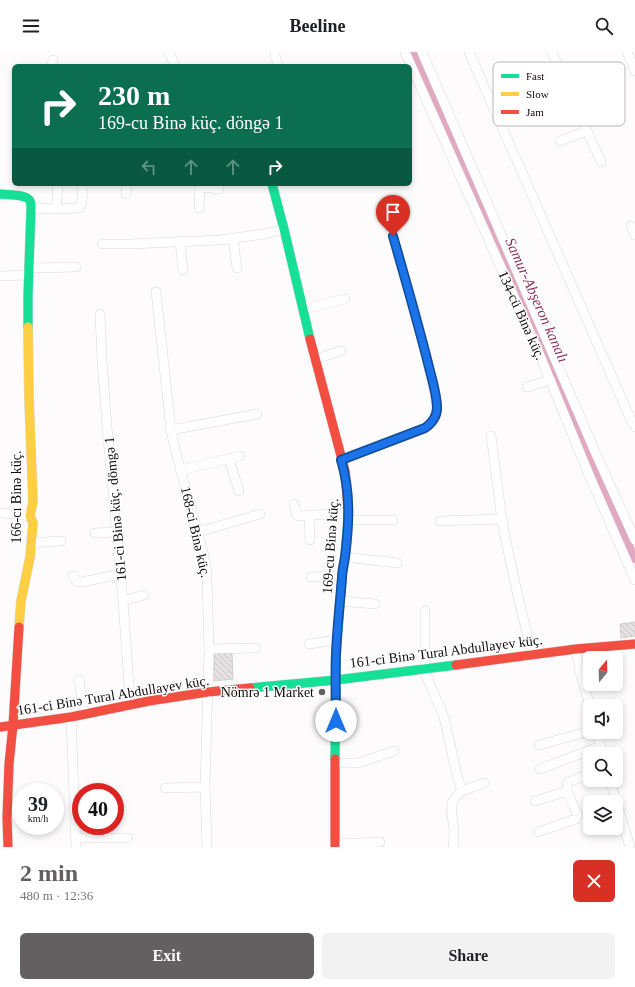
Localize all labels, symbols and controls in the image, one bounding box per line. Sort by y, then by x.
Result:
icon: menu [20,15,42,37]
icon: search [593,15,615,37]
text: Beeline [290,16,346,36]
legend [493,62,625,126]
text: Fast [526,70,544,82]
icon: right [32,80,84,132]
text: 230 m [98,80,170,111]
text: Slow [526,88,549,100]
text: Jam [526,106,544,118]
text: 169-cu Binə küç. döngə 1 [98,113,283,133]
icon: left [138,156,160,178]
icon: ahead [180,156,202,178]
icon: ahead [222,156,244,178]
icon: right [264,156,286,178]
pin [376,195,410,236]
icon: arrive [382,201,404,223]
water label: Samur-Abşeron kanalı [502,235,572,365]
street label: 134-cü Binə küç. [495,268,548,362]
street label: 161-ci Binə küç. dömgə 1 [102,436,129,582]
street label: 166-cı Binə küç. [9,451,24,543]
street label: 168-ci Binə küç. [178,485,213,579]
street label: 169-cu Binə küç. [320,498,341,594]
street label: 161-ci Binə Tural Abdullayev küç. [349,632,543,671]
north arrow [583,651,623,691]
map controls [583,651,623,835]
street label: 161-ci Binə Tural Abdullayev küç. [16,673,210,718]
place label: Nömrə 1 Market [221,685,314,700]
marker: Nömrə 1 Market [317,687,327,697]
button: sound [583,699,623,739]
position arrow [315,700,357,742]
button: search [583,747,623,787]
speed limit sign: 40 [72,783,124,835]
text: 39 [28,793,48,815]
button: layers [583,795,623,835]
text: km/h [28,813,48,824]
text: 2 min [20,860,78,886]
button: close [573,860,615,902]
text: 480 m · 12:36 [20,888,93,903]
button: Exit [20,933,314,979]
button: Share [322,933,615,979]

